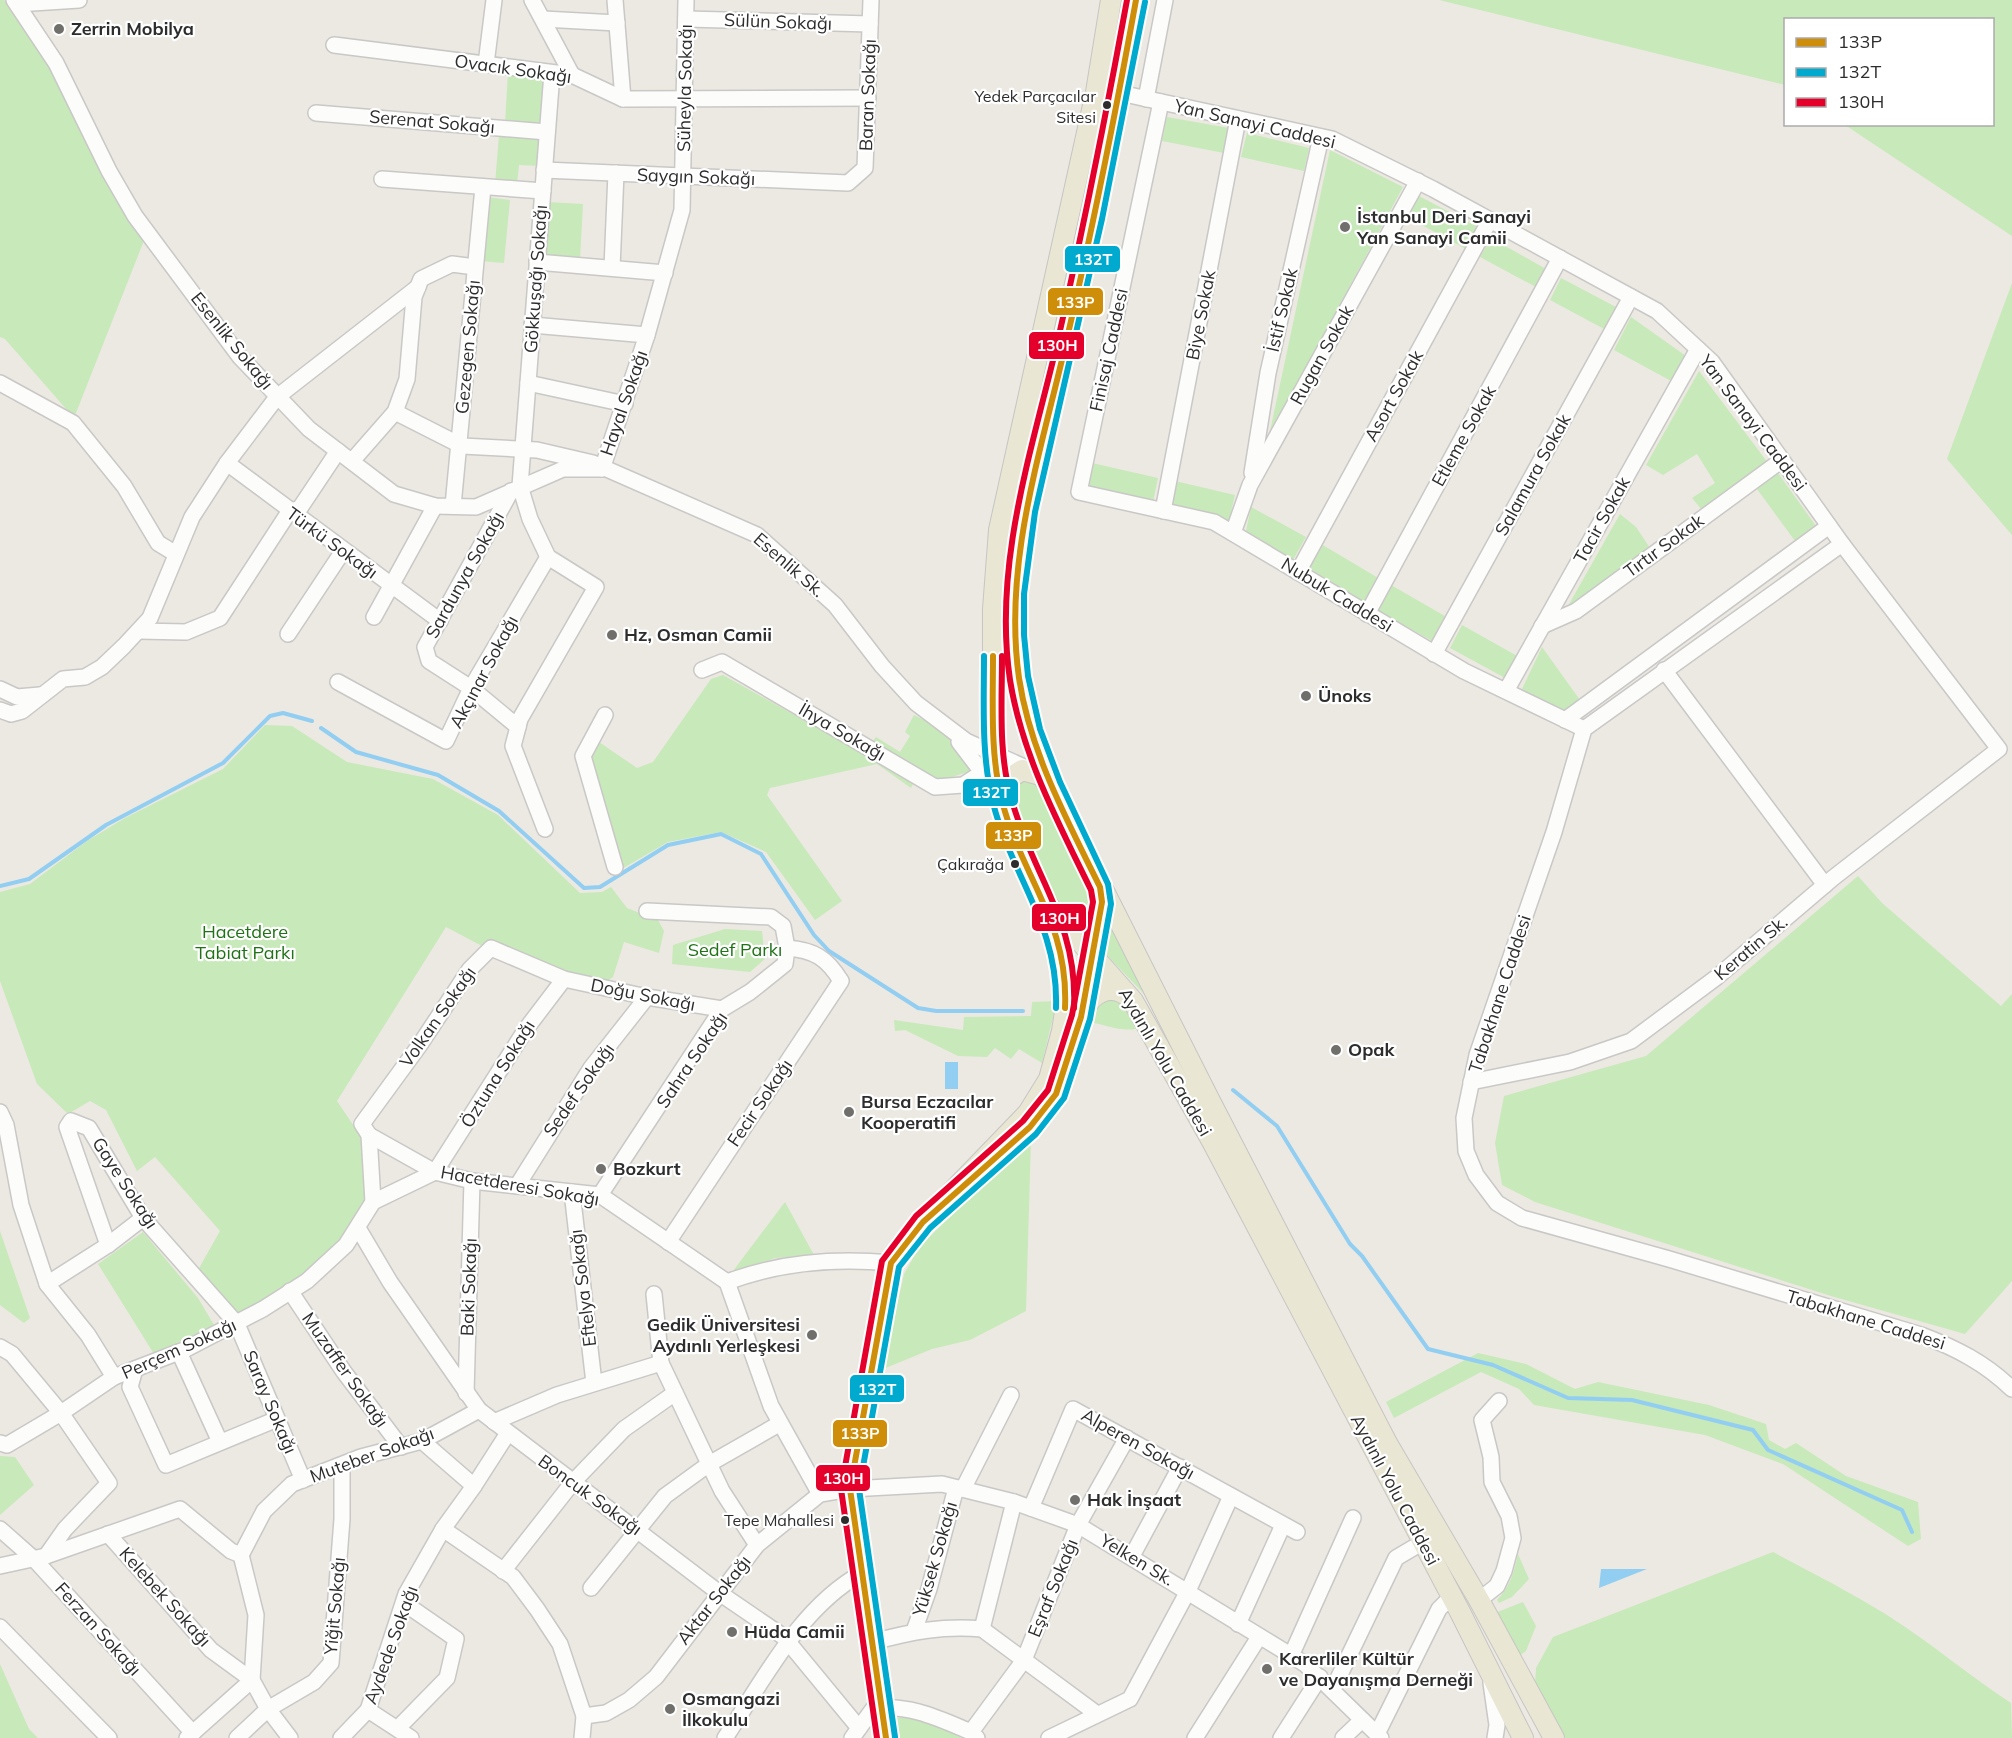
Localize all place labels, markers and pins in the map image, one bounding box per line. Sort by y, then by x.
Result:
place label: Zerrin Mobilya [71,17,194,40]
marker: Zerrin Mobilya [52,22,66,36]
place label: Yedek Parçacılar Sitesi [973,86,1096,127]
marker: Yedek Parçacılar Sitesi [1101,99,1113,111]
place label: İstanbul Deri Sanayi Yan Sanayi Camii [1356,205,1531,249]
marker: İstanbul Deri Sanayi Yan Sanayi Camii [1338,220,1352,234]
place label: Hz, Osman Camii [624,623,772,646]
marker: Hz, Osman Camii [605,628,619,642]
place label: Ünoks [1318,684,1372,707]
marker: Ünoks [1299,689,1313,703]
place label: Çakırağa [937,854,1004,874]
marker: Çakırağa [1009,858,1021,870]
place label: Opak [1348,1038,1395,1061]
marker: Opak [1329,1043,1343,1057]
place label: Bursa Eczacılar Kooperatifi [861,1090,994,1134]
marker: Bursa Eczacılar Kooperatifi [842,1105,856,1119]
place label: Bozkurt [613,1157,681,1180]
marker: Bozkurt [594,1162,608,1176]
place label: Gedik Üniversitesi Aydınlı Yerleşkesi [647,1313,800,1357]
marker: Gedik Üniversitesi Aydınlı Yerleşkesi [805,1328,819,1342]
place label: Hak İnşaat [1087,1488,1181,1511]
marker: Hak İnşaat [1068,1493,1082,1507]
place label: Tepe Mahallesi [724,1510,834,1530]
marker: Tepe Mahallesi [839,1514,851,1526]
place label: Hüda Camii [744,1620,845,1643]
marker: Hüda Camii [725,1625,739,1639]
place label: Karerliler Kültür ve Dayanışma Derneği [1278,1647,1473,1691]
marker: Karerliler Kültür ve Dayanışma Derneği [1260,1662,1274,1676]
place label: Osmangazi İlkokulu [682,1687,780,1731]
marker: Osmangazi İlkokulu [663,1702,677,1716]

